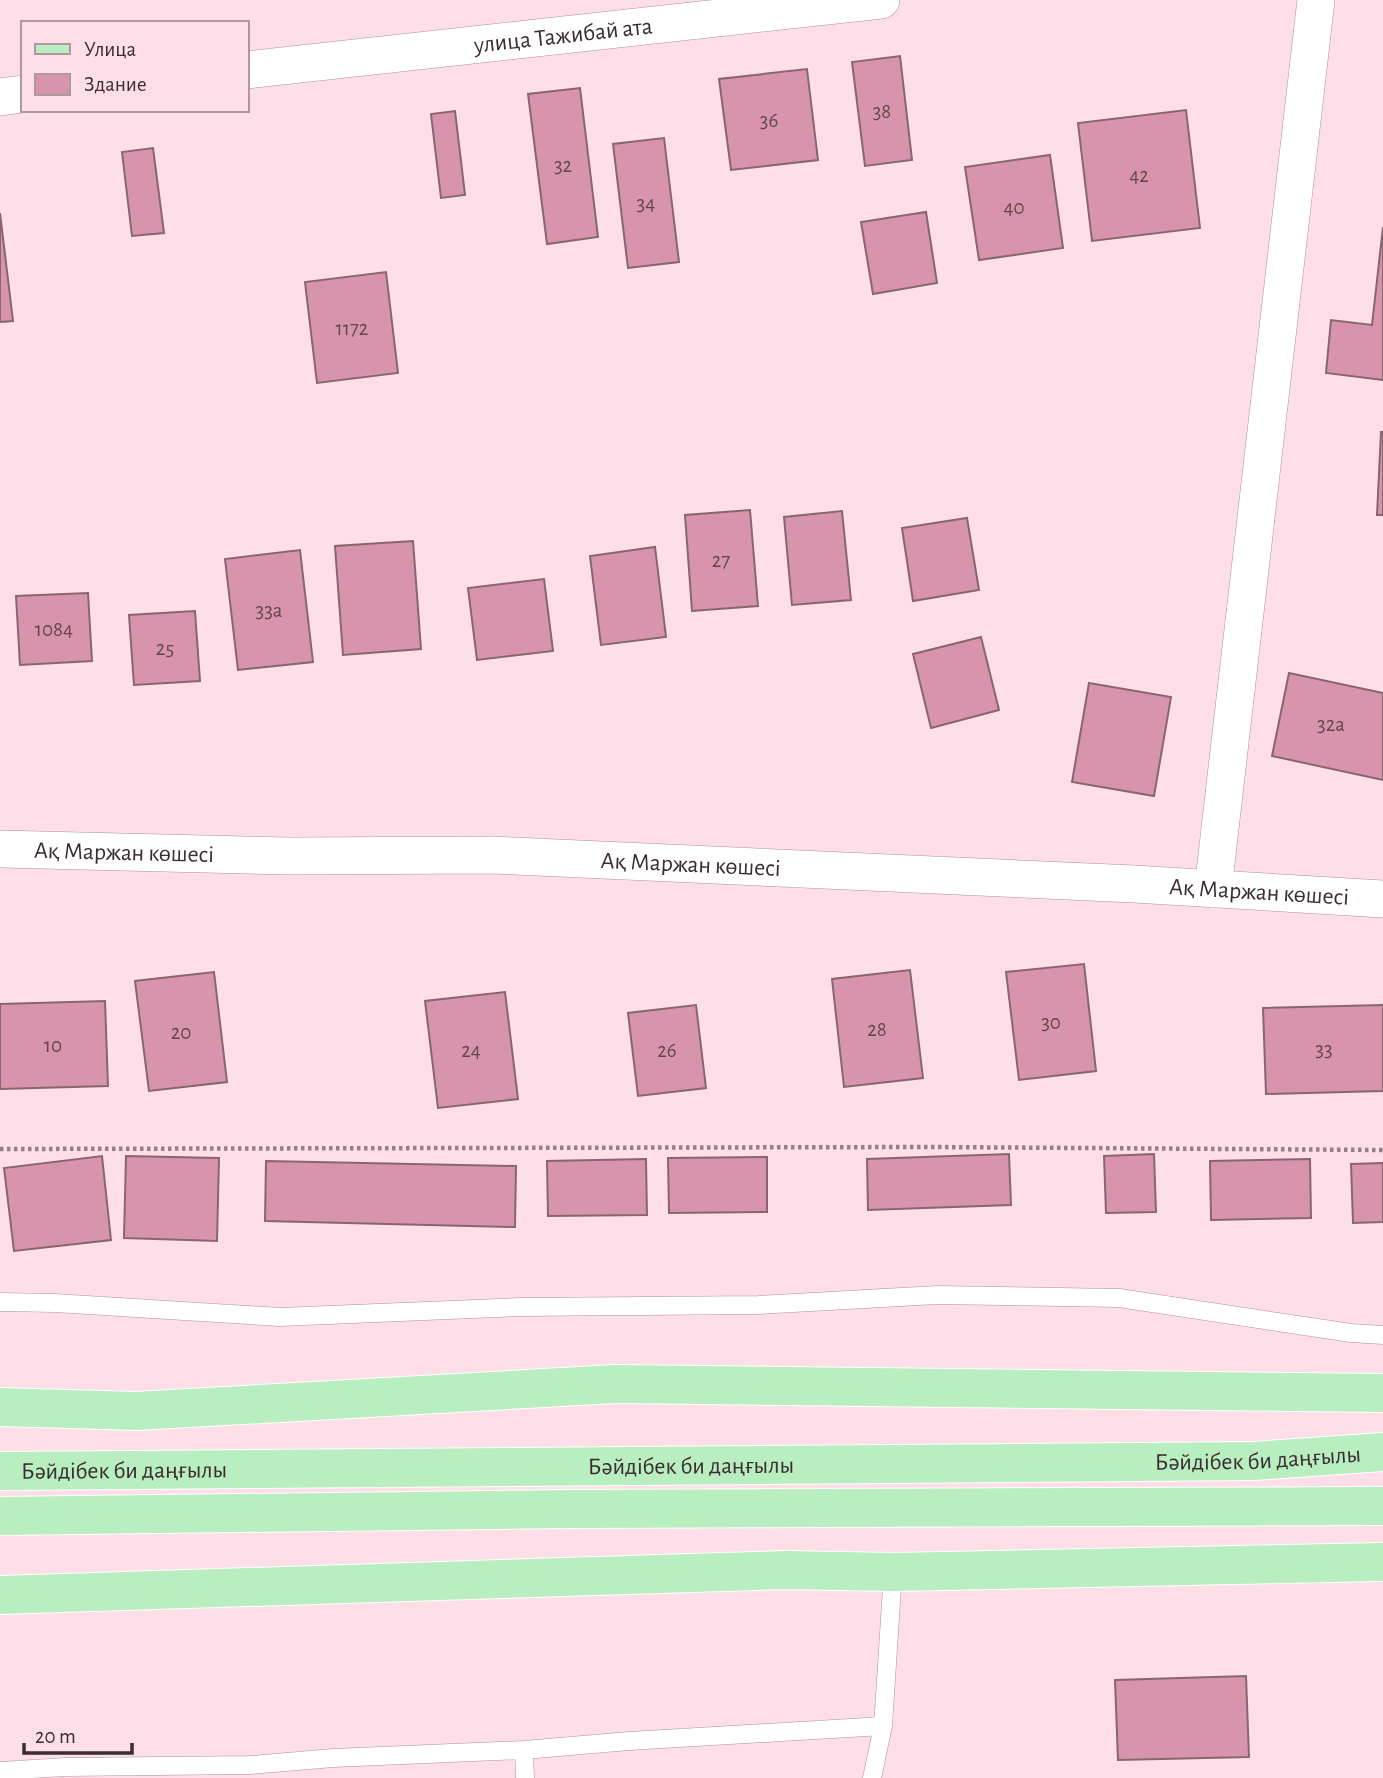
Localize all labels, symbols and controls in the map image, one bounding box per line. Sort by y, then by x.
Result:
street label: улица Тажибай ата [472,14,654,58]
legend [21,21,248,112]
text: Улица [84,39,137,60]
text: Здание [84,74,147,95]
house number: 38 [873,101,891,122]
house number: 36 [760,110,778,131]
house number: 32 [554,155,572,176]
house number: 42 [1129,165,1149,186]
house number: 34 [637,193,655,214]
house number: 40 [1003,197,1025,218]
house number: 1172 [336,318,368,339]
house number: 27 [712,550,730,571]
house number: 33а [256,600,283,621]
house number: 1084 [35,619,73,640]
house number: 25 [156,638,174,659]
house number: 32а [1317,714,1345,735]
street label: Ақ Маржан көшесі [34,839,214,867]
street label: Ақ Маржан көшесі [600,849,781,881]
street label: Ақ Маржан көшесі [1168,875,1350,910]
house number: 30 [1041,1012,1061,1033]
house number: 28 [867,1019,887,1040]
house number: 20 [171,1022,191,1043]
house number: 10 [44,1035,62,1056]
house number: 33 [1315,1039,1333,1060]
house number: 24 [461,1040,481,1061]
house number: 26 [657,1040,677,1061]
street label: Бәйдібек би даңғылы [1155,1443,1362,1475]
street label: Бәйдібек би даңғылы [588,1454,794,1479]
street label: Бәйдібек би даңғылы [21,1458,227,1484]
scale bar [24,1712,133,1756]
text: 20 m [35,1726,76,1747]

